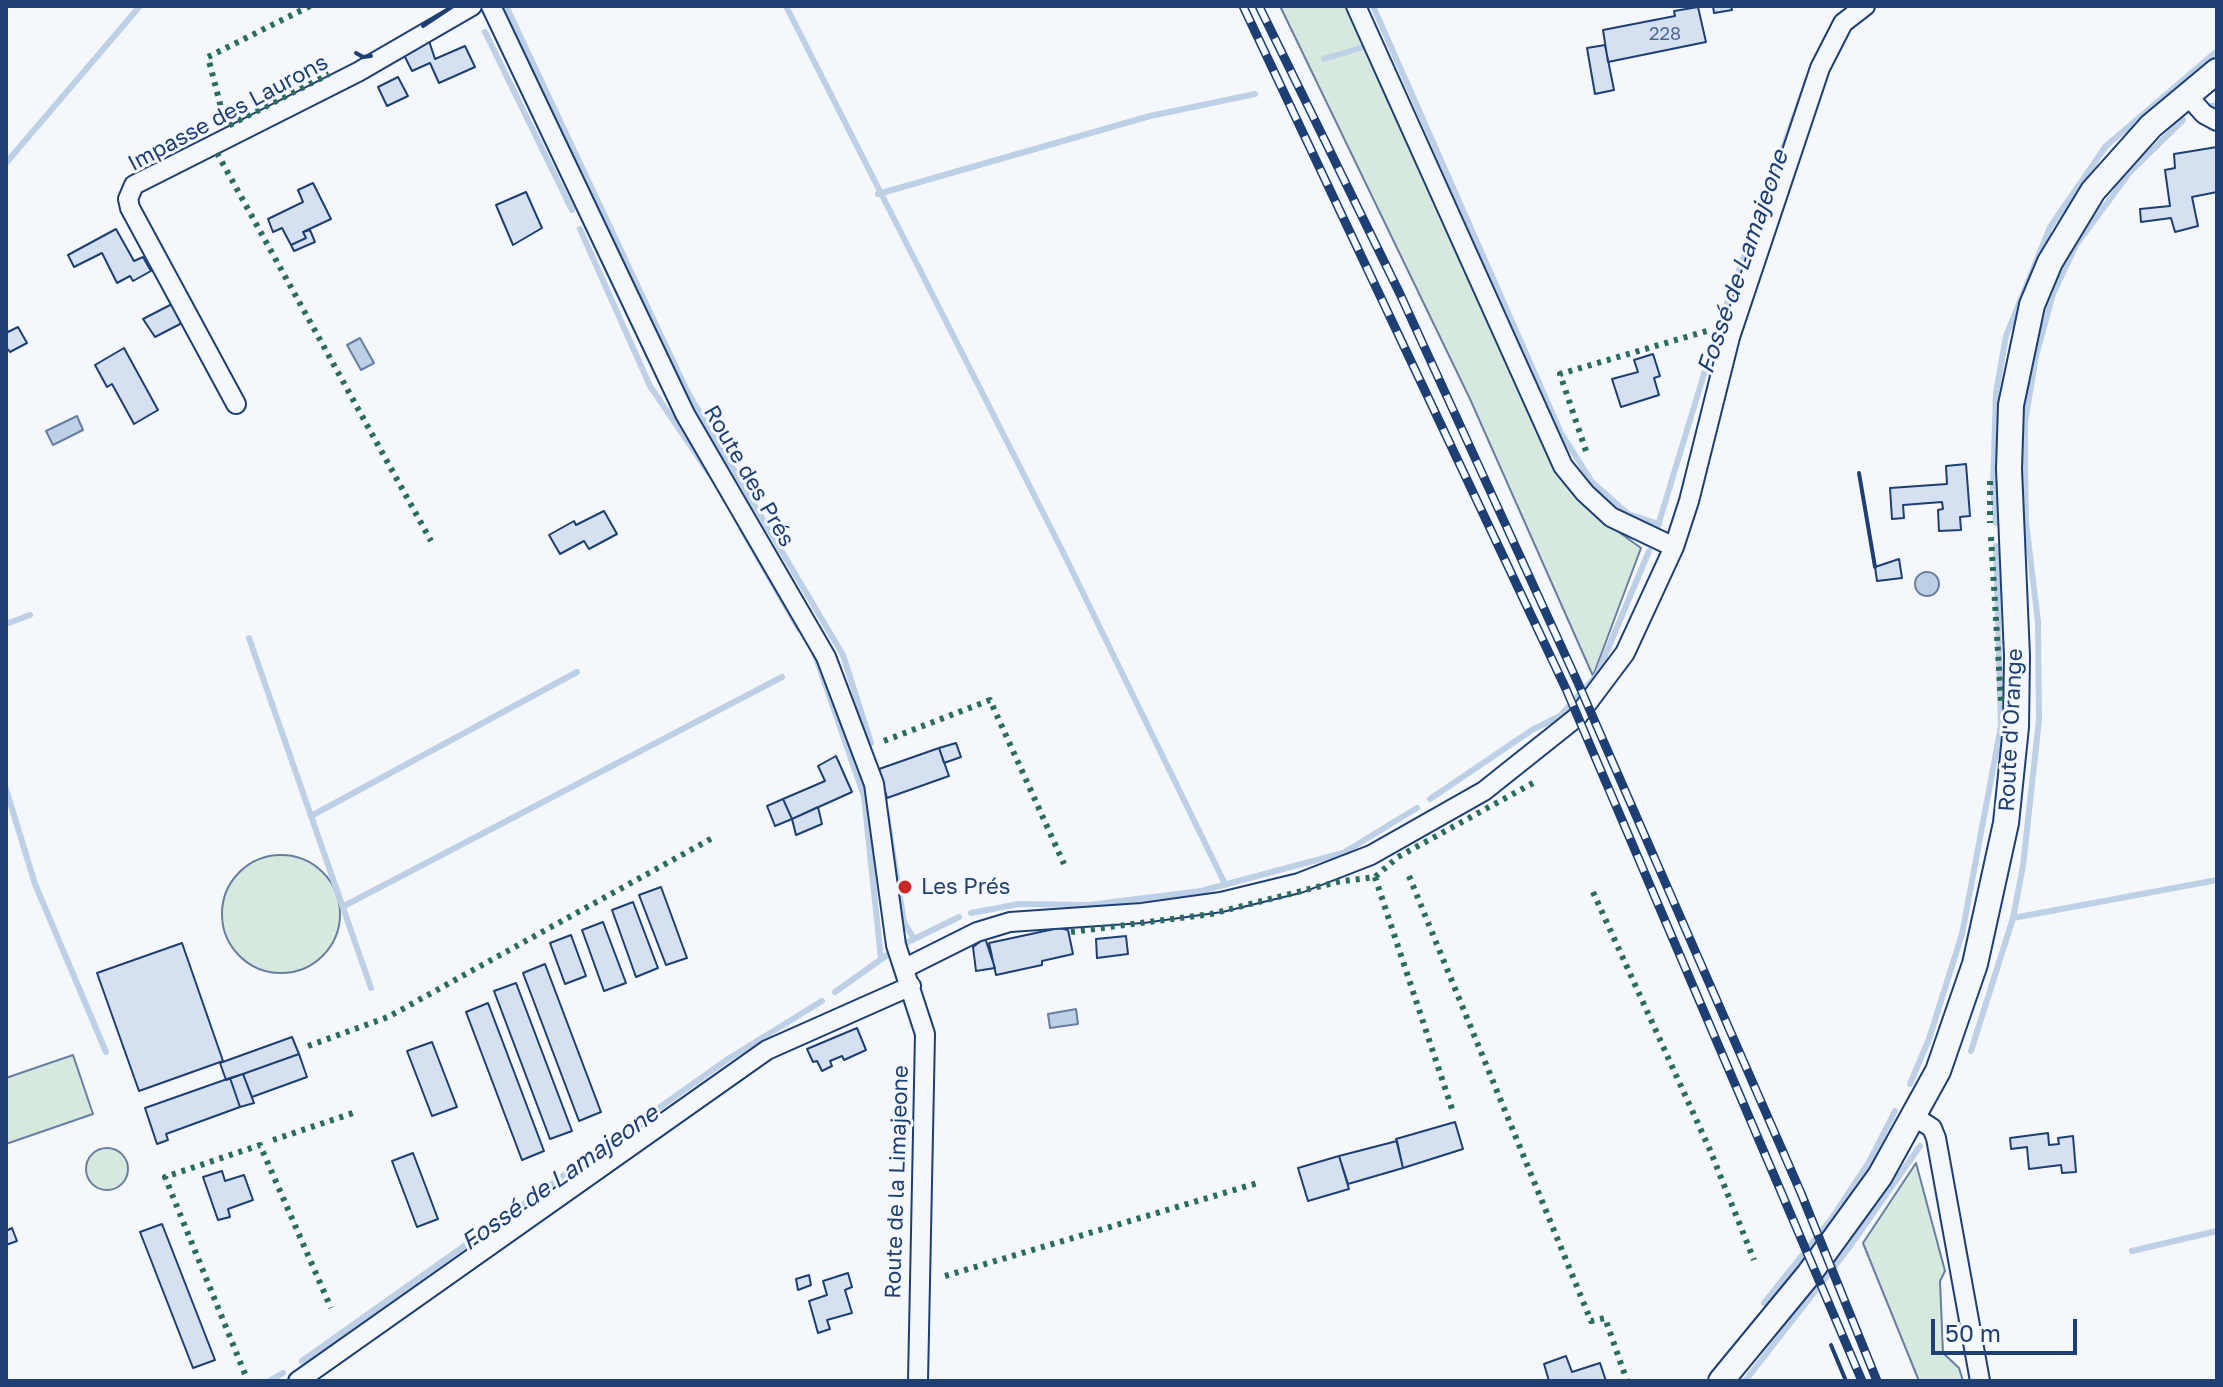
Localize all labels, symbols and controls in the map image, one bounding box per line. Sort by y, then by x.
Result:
house number: 228 [1649,23,1681,45]
street label: Impasse des Laurons [124,49,332,177]
water label: Fossé de Lamajeone [1691,147,1795,377]
street label: Route des Prés [698,401,800,551]
street label: Route d'Orange [1994,648,2028,812]
place label: Les Prés [921,874,1010,900]
marker: Les Prés [896,878,914,896]
street label: Route de la Limajeone [880,1065,914,1299]
water label: Fossé de Lamajeone [456,1099,664,1257]
scale bar [1935,1303,2081,1353]
text: 50 m [1945,1318,2001,1347]

